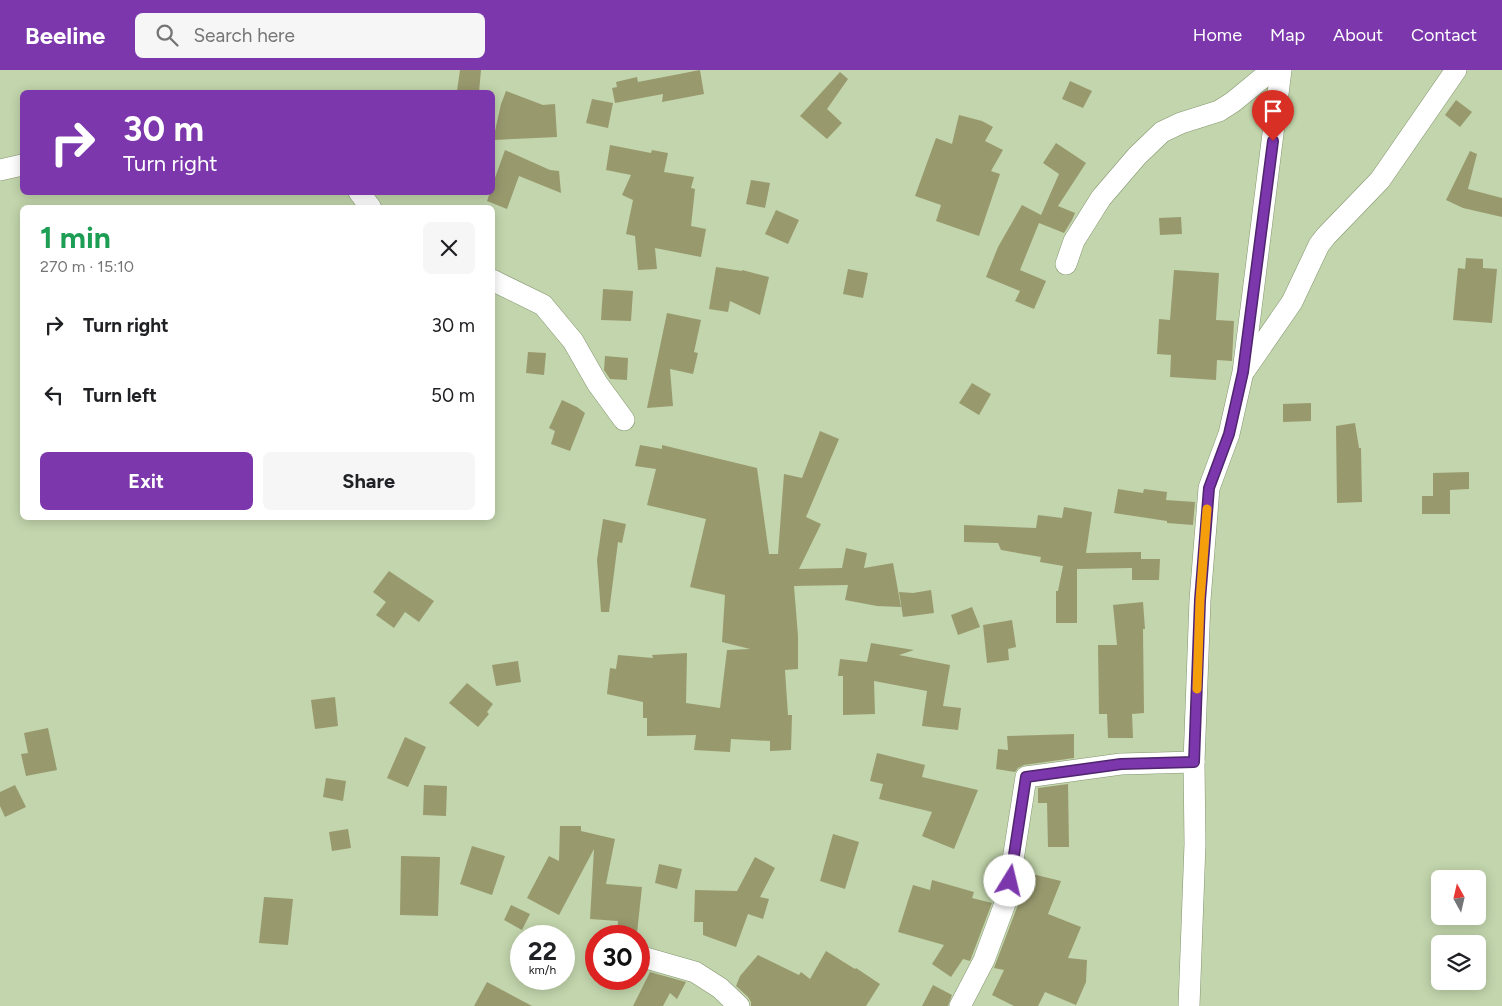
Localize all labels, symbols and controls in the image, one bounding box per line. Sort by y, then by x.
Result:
search box [135,13,485,58]
text: Beeline [25,21,105,50]
icon: search [153,21,181,49]
text: Search here [193,24,295,47]
text: Home [1193,24,1242,46]
text: Map [1270,24,1305,46]
text: About [1333,24,1383,46]
text: Contact [1411,24,1477,46]
pin [1252,90,1294,141]
icon: arrive [1259,97,1287,125]
text: 30 m [123,108,204,150]
icon: right [40,110,105,175]
text: Turn right [123,150,218,177]
text: 1 min [40,219,111,256]
button: close [423,222,475,274]
text: 270 m · 15:10 [40,257,134,276]
icon: right [40,311,68,339]
text: Turn right [83,314,169,337]
text: 30 m [432,314,475,337]
icon: left [40,381,68,409]
text: Turn left [83,384,157,407]
text: 50 m [431,384,475,407]
button: Exit [40,452,253,510]
button: Share [263,452,475,510]
position arrow [983,854,1035,906]
north arrow [1431,870,1486,925]
map controls [1431,870,1486,990]
speed limit sign: 30 [585,925,650,990]
button: layers [1431,935,1486,990]
text: 22 [528,936,557,966]
text: km/h [529,963,556,977]

